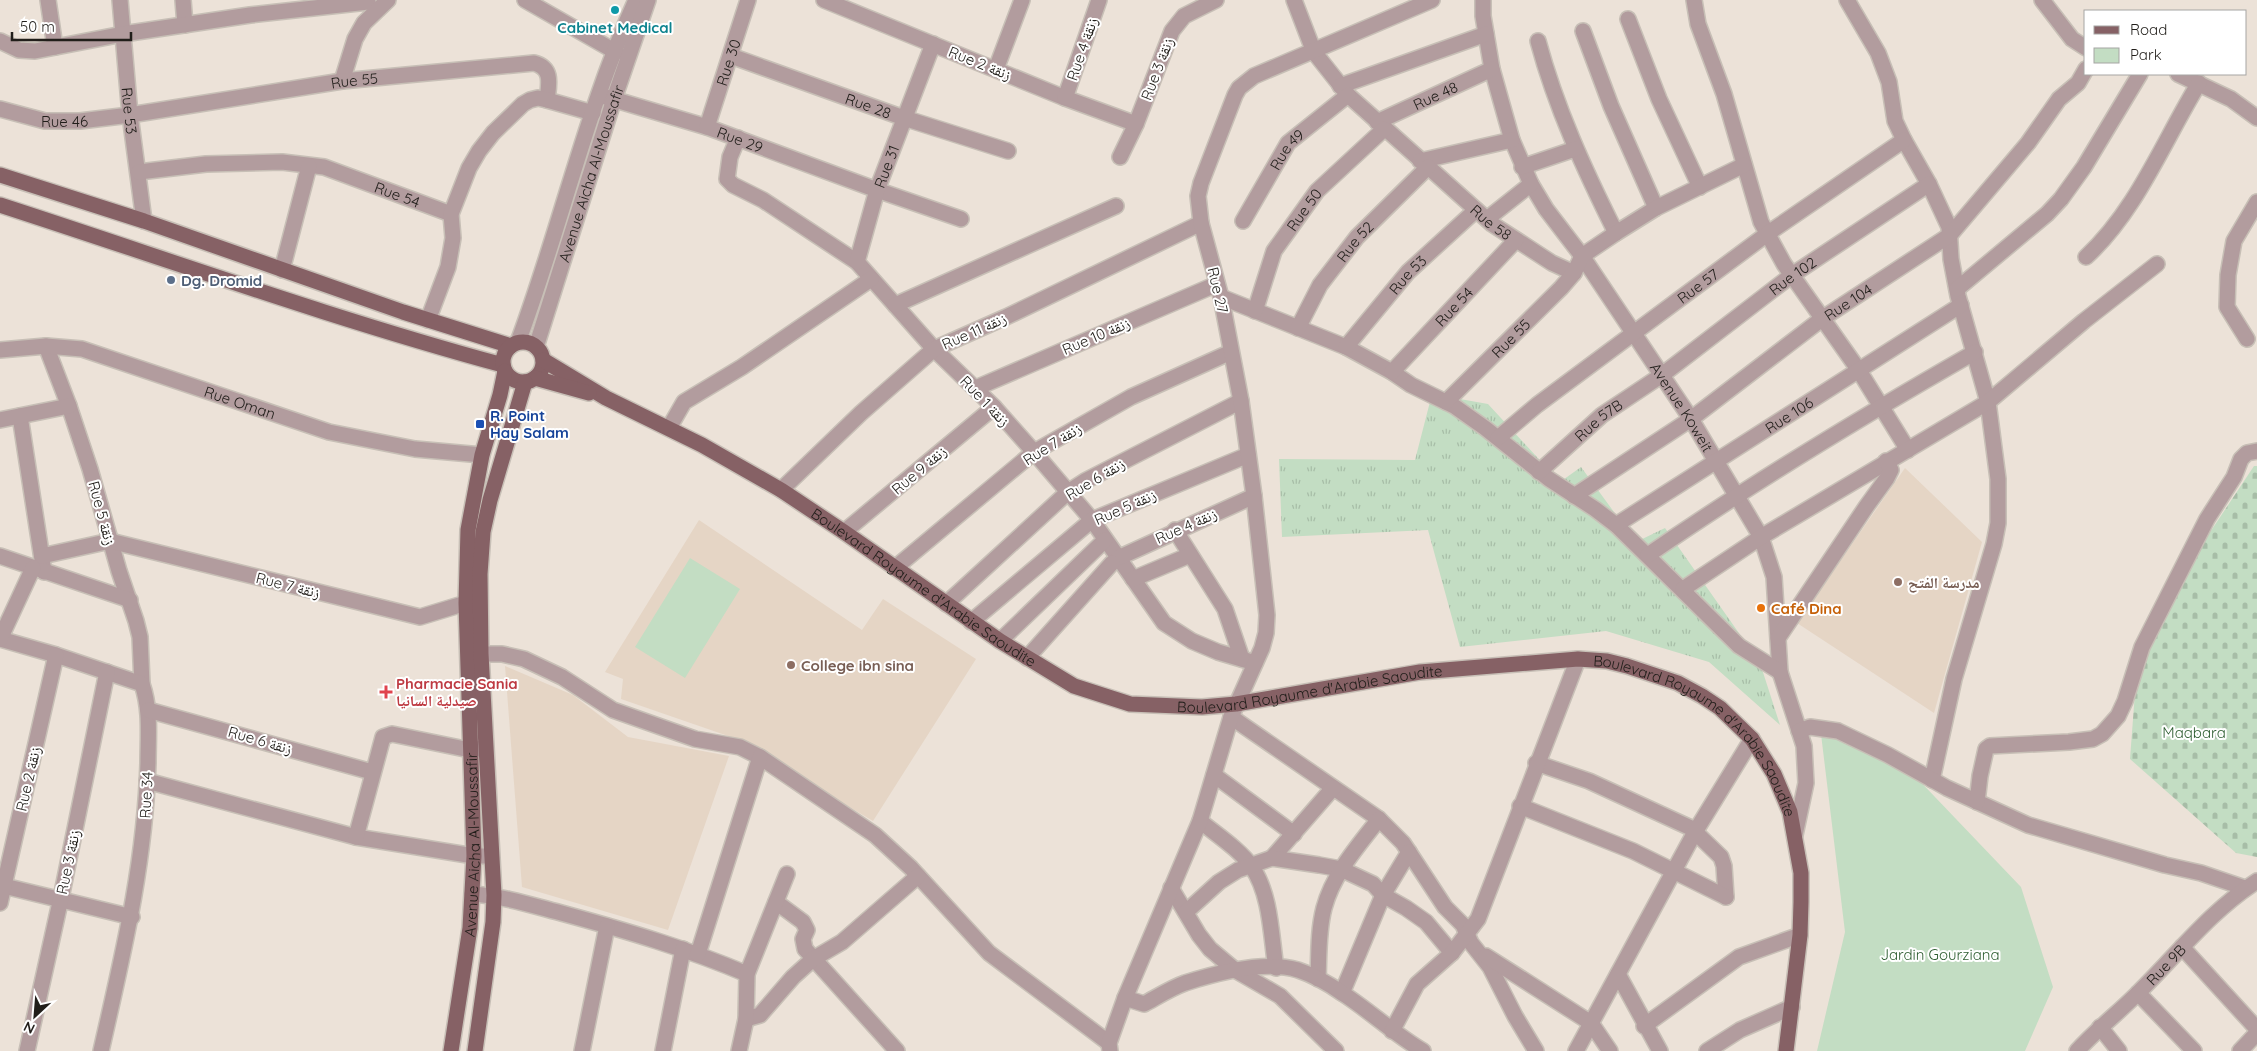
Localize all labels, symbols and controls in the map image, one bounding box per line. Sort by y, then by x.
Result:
marker: Cabinet Medical [609,4,621,16]
scale bar [12,10,131,42]
legend [2084,10,2247,75]
street label: Rue 4 زنقة [1062,15,1102,83]
text: 50 m [20,17,55,36]
place label: Cabinet Medical [557,18,673,37]
text: Road [2130,20,2167,39]
street label: Rue 3 زنقة [1136,35,1178,103]
street label: Rue 30 [711,37,744,88]
street label: Rue 2 زنقة [946,42,1014,84]
text: Park [2130,45,2162,64]
street label: Rue 55 [329,68,379,92]
street label: Rue 48 [1410,77,1460,114]
street label: Avenue Aicha Al-Moussafir [554,82,628,264]
street label: Rue 53 [118,86,142,135]
street label: Rue 28 [843,88,894,122]
street label: Rue 46 [41,111,89,131]
street label: Rue 29 [714,122,766,156]
street label: Rue 49 [1265,125,1308,173]
street label: Rue 31 [869,142,903,191]
street label: Rue 54 [372,177,423,211]
street label: Rue 50 [1282,184,1326,235]
street label: Rue 58 [1467,200,1515,244]
street label: Rue 52 [1332,217,1377,266]
street label: Rue 53 [1384,251,1430,298]
street label: Rue 102 [1765,252,1820,299]
street label: Rue 57 [1673,264,1722,307]
street label: Rue 27 [1203,265,1233,315]
place label: Dg. Dromid [181,271,262,290]
marker: Dg. Dromid [165,274,177,286]
street label: Rue 104 [1820,279,1876,324]
street label: Rue 54 [1431,283,1477,330]
street label: Rue 11 زنقة [939,308,1009,354]
street label: Rue 10 زنقة [1059,313,1133,359]
street label: Rue 55 [1487,314,1534,361]
street label: Avenue Koweit [1646,359,1718,455]
street label: Rue 1 زنقة [956,372,1014,430]
street label: Rue Oman [202,381,278,423]
street label: Rue 106 [1761,392,1817,437]
street label: Rue 57B [1570,395,1626,445]
place label: R. Point Hay Salam [490,406,569,442]
marker: R. Point Hay Salam [474,418,486,430]
street label: Rue 7 زنقة [1019,419,1085,469]
street label: Rue 9 زنقة [888,441,951,498]
street label: Rue 6 زنقة [1062,454,1128,504]
street label: Rue 5 زنقة [84,479,120,547]
street label: Rue 5 زنقة [1091,485,1159,529]
street label: Boulevard Royaume d'Arabie Saoudite [808,503,1040,670]
street label: Rue 4 زنقة [1152,504,1220,548]
street label: Rue 7 زنقة [254,568,322,602]
place label: مدرسة الفتح [1908,573,1980,593]
marker: مدرسة الفتح [1892,576,1904,588]
place label: Café Dina [1771,599,1842,618]
marker: Café Dina [1755,602,1767,614]
street label: Boulevard Royaume d'Arabie Saoudite [1593,651,1800,818]
place label: College ibn sina [801,656,914,675]
marker: College ibn sina [785,659,797,671]
street label: Boulevard Royaume d'Arabie Saoudite [1177,661,1443,717]
place label: Pharmacie Sania صيدلية السانيا [396,674,518,710]
marker: Pharmacie Sania صيدلية السانيا [380,686,392,698]
street label: Rue 6 زنقة [226,722,294,758]
park label: Maqbara [2162,723,2226,742]
street label: Rue 2 زنقة [11,745,45,813]
street label: Avenue Aicha Al-Moussafir [459,752,484,938]
street label: Rue 34 [135,771,157,819]
street label: Rue 3 زنقة [52,828,84,896]
street label: Rue 9B [2142,940,2190,989]
park label: Jardin Gourziana [1880,945,2000,964]
north arrow [10,991,60,1041]
text: N [21,1017,38,1038]

